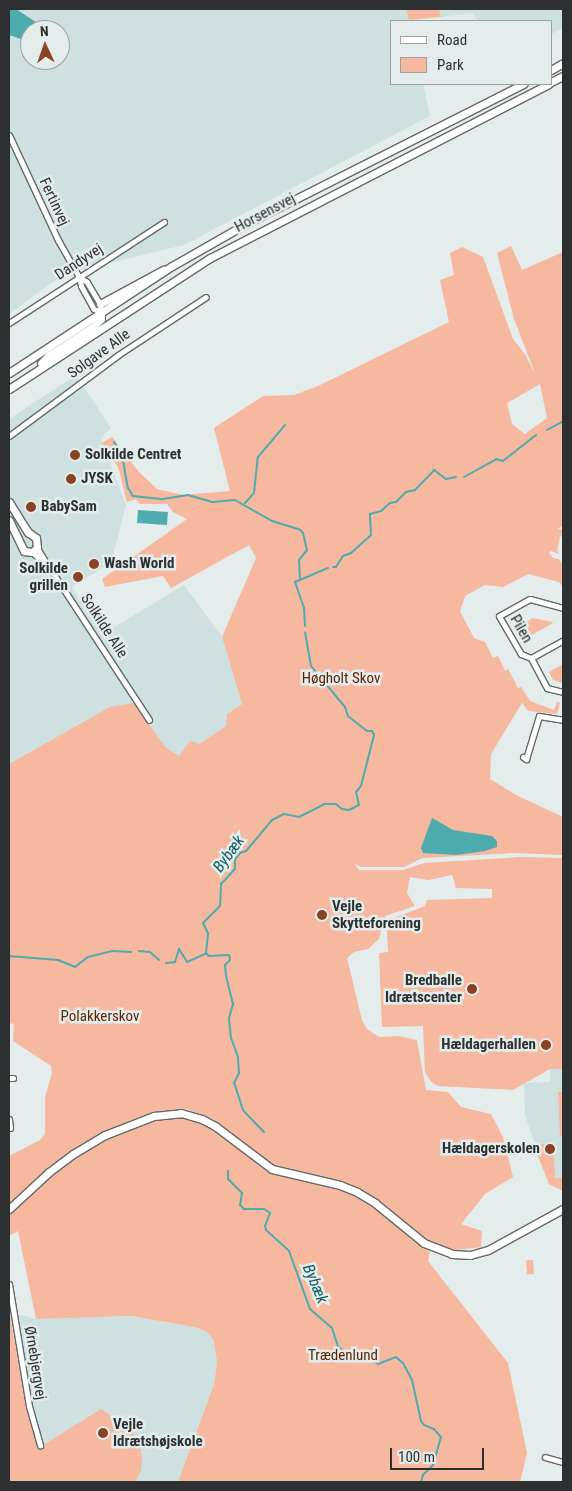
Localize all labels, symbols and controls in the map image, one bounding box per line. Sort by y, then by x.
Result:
north arrow [20,20,70,70]
legend [390,20,552,85]
text: N [40,23,49,39]
text: Road [437,31,467,49]
text: Park [437,56,464,74]
street label: Fertinvej [35,175,73,229]
street label: Horsensvej [232,190,298,236]
street label: Dandyvej [52,240,106,284]
street label: Solgave Alle [64,325,134,383]
place label: Solkilde Centret [85,446,181,464]
marker: Solkilde Centret [69,449,81,461]
place label: JYSK [81,470,113,488]
marker: JYSK [65,473,77,485]
place label: BabySam [41,498,97,516]
marker: BabySam [25,501,37,513]
place label: Wash World [104,555,174,573]
marker: Wash World [88,558,100,570]
place label: Solkilde grillen [19,559,68,594]
marker: Solkilde grillen [72,571,84,583]
street label: Solkilde Alle [77,591,131,661]
street label: Pilen [506,612,536,646]
park label: Høgholt Skov [302,670,380,688]
water label: Bybæk [209,832,249,876]
place label: Vejle Skytteforening [332,897,421,932]
marker: Vejle Skytteforening [316,909,328,921]
place label: Bredballe Idrætscenter [385,971,462,1006]
marker: Bredballe Idrætscenter [466,983,478,995]
park label: Polakkerskov [61,1008,139,1026]
place label: Hældagerhallen [441,1036,536,1054]
marker: Hældagerhallen [540,1039,552,1051]
place label: Hældagerskolen [442,1140,540,1158]
marker: Hældagerskolen [544,1143,556,1155]
water label: Bybæk [298,1261,332,1307]
street label: Ørnebjergvej [20,1325,50,1401]
park label: Trædenlund [308,1347,378,1365]
place label: Vejle Idrætshøjskole [113,1415,203,1450]
marker: Vejle Idrætshøjskole [97,1427,109,1439]
scale bar [392,1438,486,1470]
text: 100 m [398,1448,435,1466]

